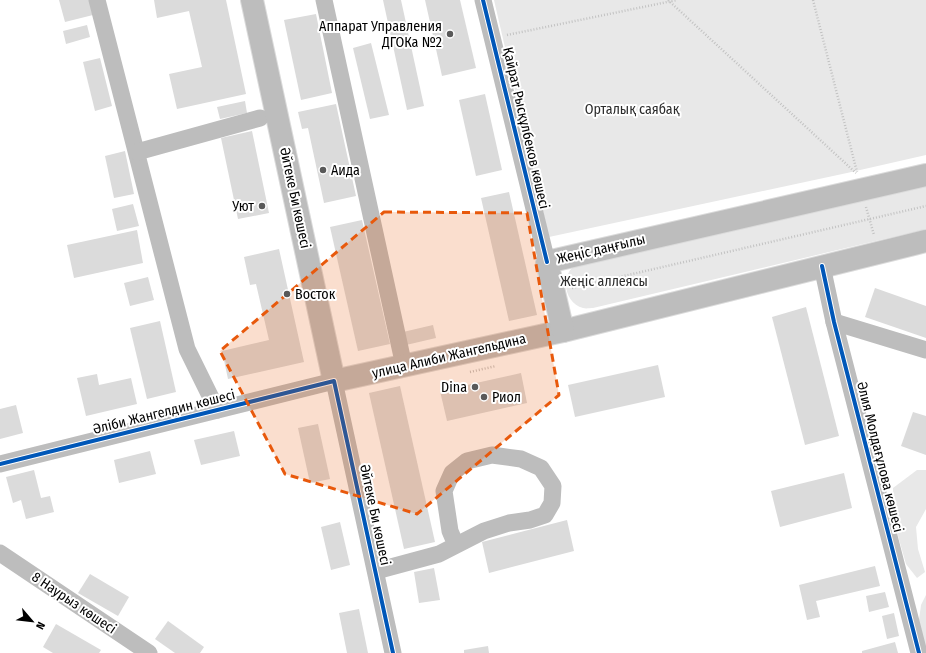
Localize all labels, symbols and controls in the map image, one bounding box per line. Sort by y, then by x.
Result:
place label: Аппарат Управления ДГОКа №2 [319,18,442,51]
marker: Аппарат Управления ДГОКа №2 [445,29,455,39]
street label: Қайрат Рысқұлбеков көшесі [499,45,553,211]
park label: Орталық саябақ [585,101,680,118]
street label: Әйтеке Би көшесі [276,146,314,250]
place label: Аида [331,162,360,179]
marker: Аида [318,165,328,175]
place label: Уют [231,198,254,215]
marker: Уют [257,201,267,211]
street label: Жеңіс даңғылы [555,231,647,267]
park label: Жеңіс аллеясы [560,273,648,290]
place label: Восток [295,286,336,303]
marker: Восток [282,289,292,299]
street label: улица Алиби Жангельдина [370,330,528,382]
place label: Dina [441,379,467,396]
street label: Әлия Молдағұлова көшесі [853,380,907,534]
marker: Dina [470,382,480,392]
street label: Әліби Жангелдин көшесі [91,386,237,438]
place label: Риол [492,389,521,406]
marker: Риол [479,392,489,402]
street label: Әйтеке Би көшесі [356,463,394,567]
street label: 8 Наурыз көшесі [29,569,119,637]
north arrow [12,601,52,641]
text: N [33,619,48,631]

